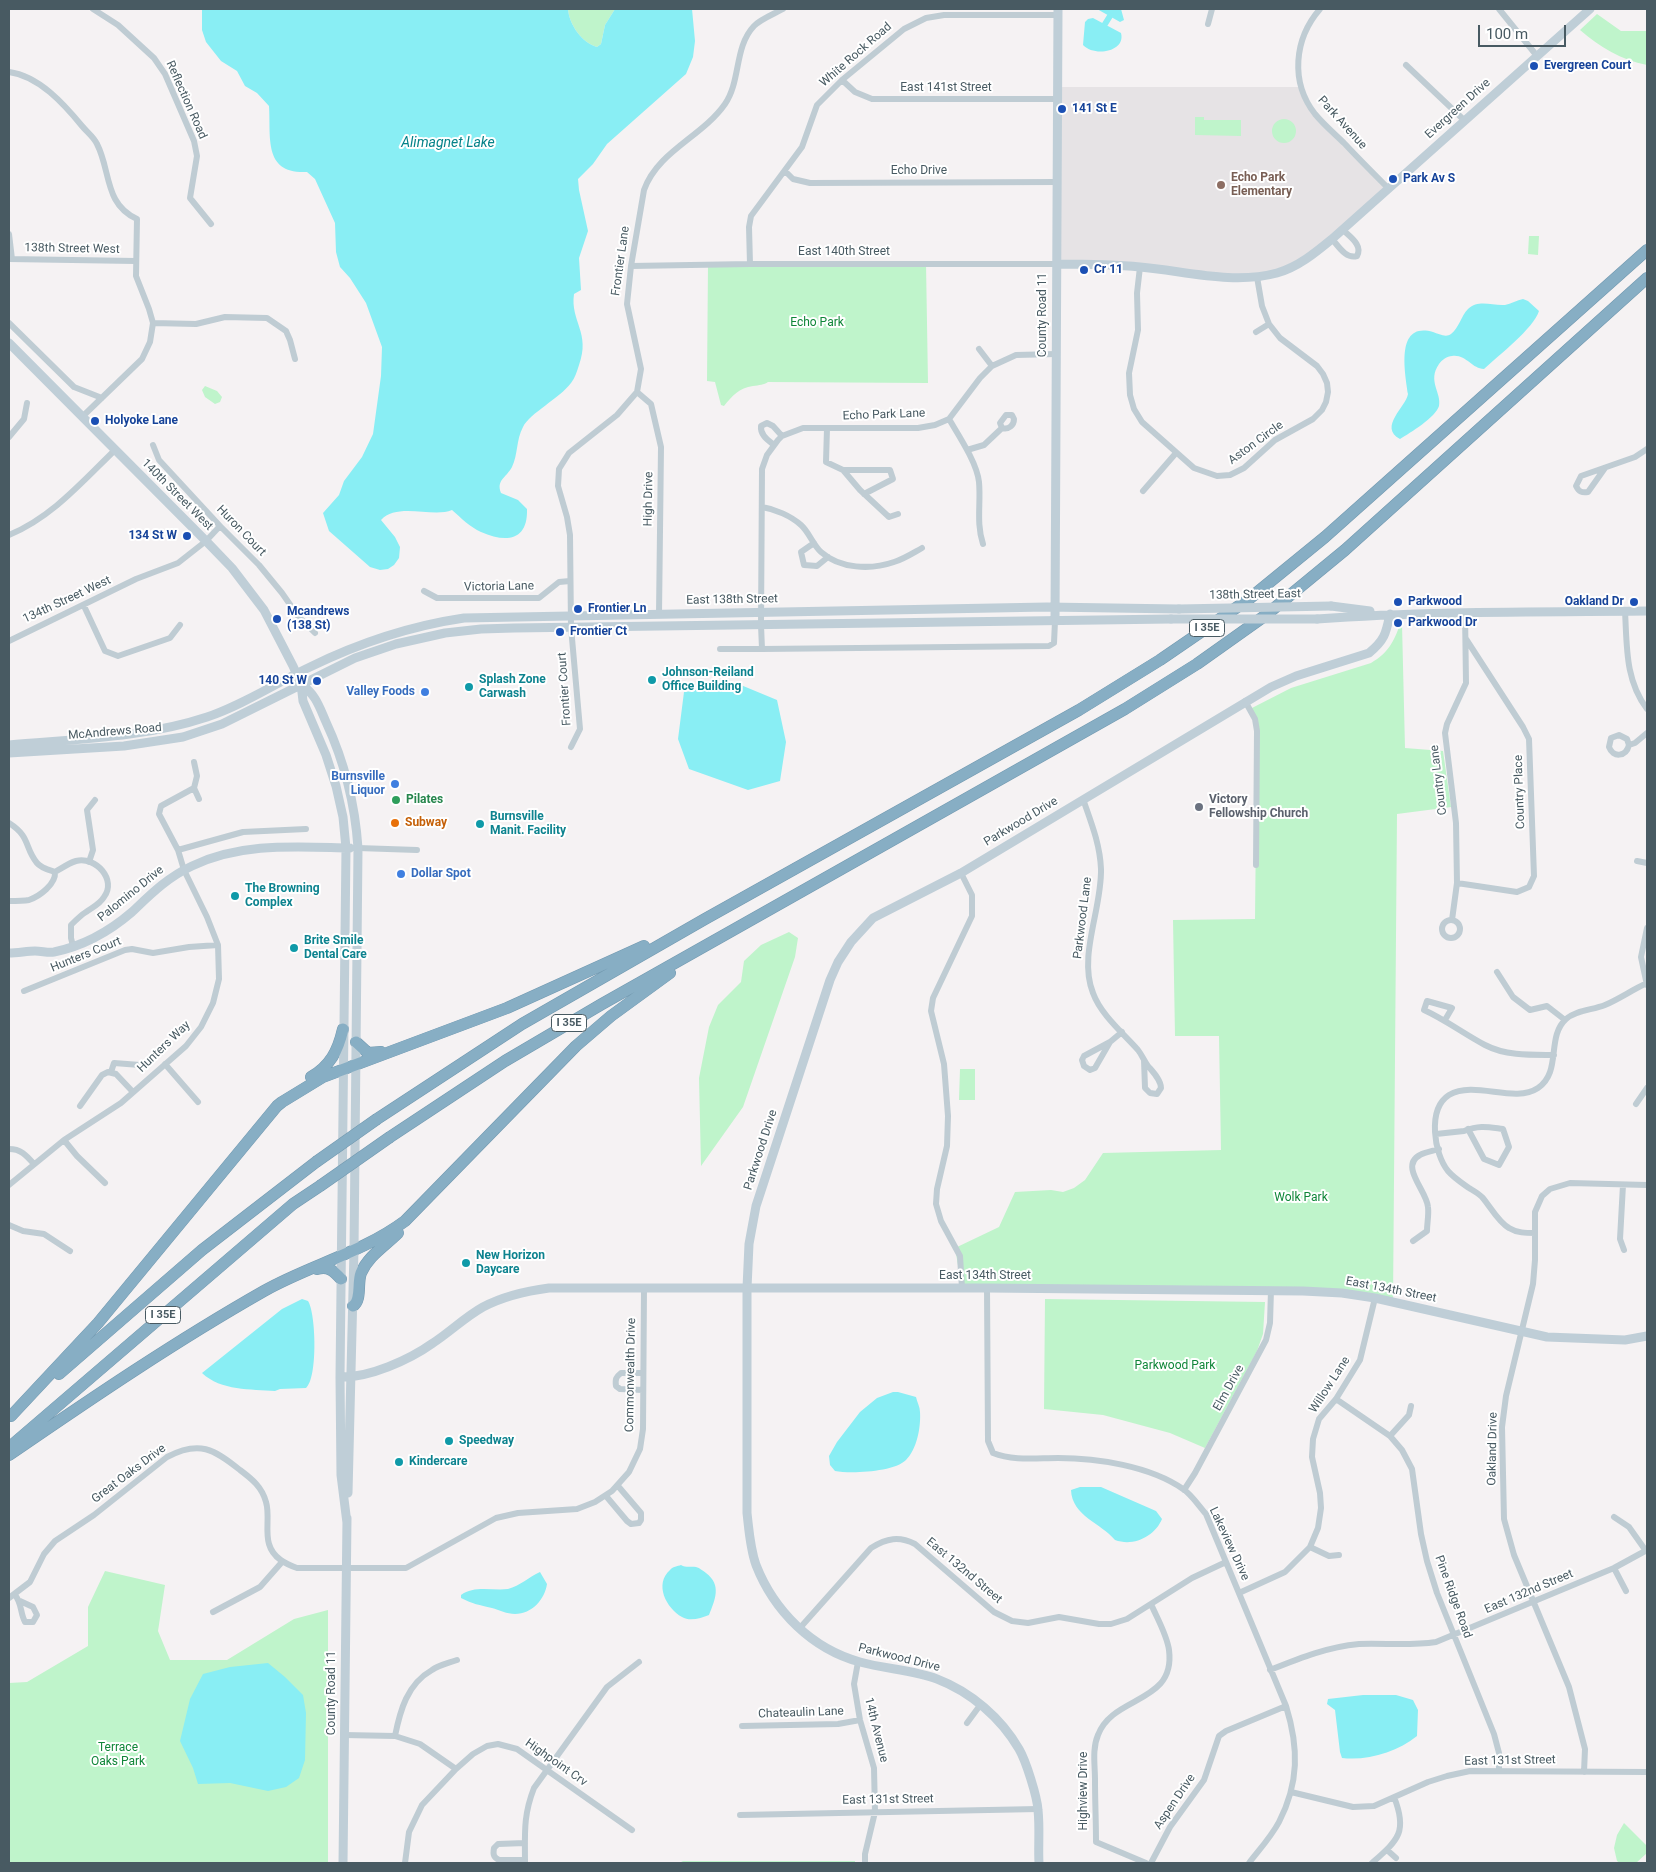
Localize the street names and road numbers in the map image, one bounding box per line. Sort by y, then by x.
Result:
street label: White Rock Road [817,20,895,90]
street label: Reflection Road [162,59,210,141]
street label: Evergreen Drive [1422,76,1494,142]
street label: East 141st Street [900,81,992,95]
street label: Park Avenue [1314,94,1370,152]
street label: Echo Drive [891,164,947,178]
street label: Frontier Lane [609,225,633,297]
street label: 138th Street West [24,241,120,257]
street label: East 140th Street [798,245,890,259]
street label: County Road 11 [1036,273,1050,357]
street label: Echo Park Lane [842,406,926,424]
street label: Aston Circle [1226,418,1286,468]
street label: 140th Street West [138,456,216,534]
street label: High Drive [641,471,657,527]
street label: Huron Court [213,503,269,559]
street label: 134th Street West [21,573,113,627]
street label: Victoria Lane [464,579,534,595]
street label: 138th Street East [1209,587,1301,603]
street label: East 138th Street [686,592,778,608]
road number: I 35E [1190,620,1224,636]
street label: Frontier Court [555,652,575,726]
street label: McAndrews Road [68,721,162,743]
street label: Country Lane [1428,744,1450,816]
street label: Country Place [1512,755,1528,829]
street label: Parkwood Drive [981,794,1061,850]
street label: Palomino Drive [95,863,167,925]
street label: Parkwood Lane [1071,876,1095,960]
street label: Hunters Court [49,934,123,976]
road number: I 35E [552,1014,586,1032]
street label: Hunters Way [135,1018,193,1076]
street label: Parkwood Drive [741,1108,781,1192]
street label: East 134th Street [939,1269,1031,1283]
street label: East 134th Street [1345,1274,1437,1306]
road number: I 35E [146,1306,180,1324]
street label: Commonwealth Drive [623,1318,639,1432]
street label: Willow Lane [1306,1354,1354,1416]
street label: Elm Drive [1211,1363,1247,1413]
street label: Oakland Drive [1485,1412,1501,1486]
street label: Great Oaks Drive [89,1441,169,1507]
street label: Lakeview Drive [1206,1505,1252,1583]
street label: East 132nd Street [923,1535,1005,1607]
street label: Pine Ridge Road [1431,1554,1475,1640]
street label: East 132nd Street [1483,1567,1575,1617]
street label: Parkwood Drive [857,1641,941,1675]
street label: County Road 11 [325,1651,339,1735]
street label: 14th Avenue [861,1696,891,1764]
street label: Chateaulin Lane [758,1704,844,1722]
street label: Highpoint Crv [522,1736,590,1790]
street label: Highview Drive [1077,1752,1091,1830]
street label: East 131st Street [1464,1753,1556,1769]
street label: Aspen Drive [1151,1772,1199,1832]
street label: East 131st Street [842,1792,934,1808]

